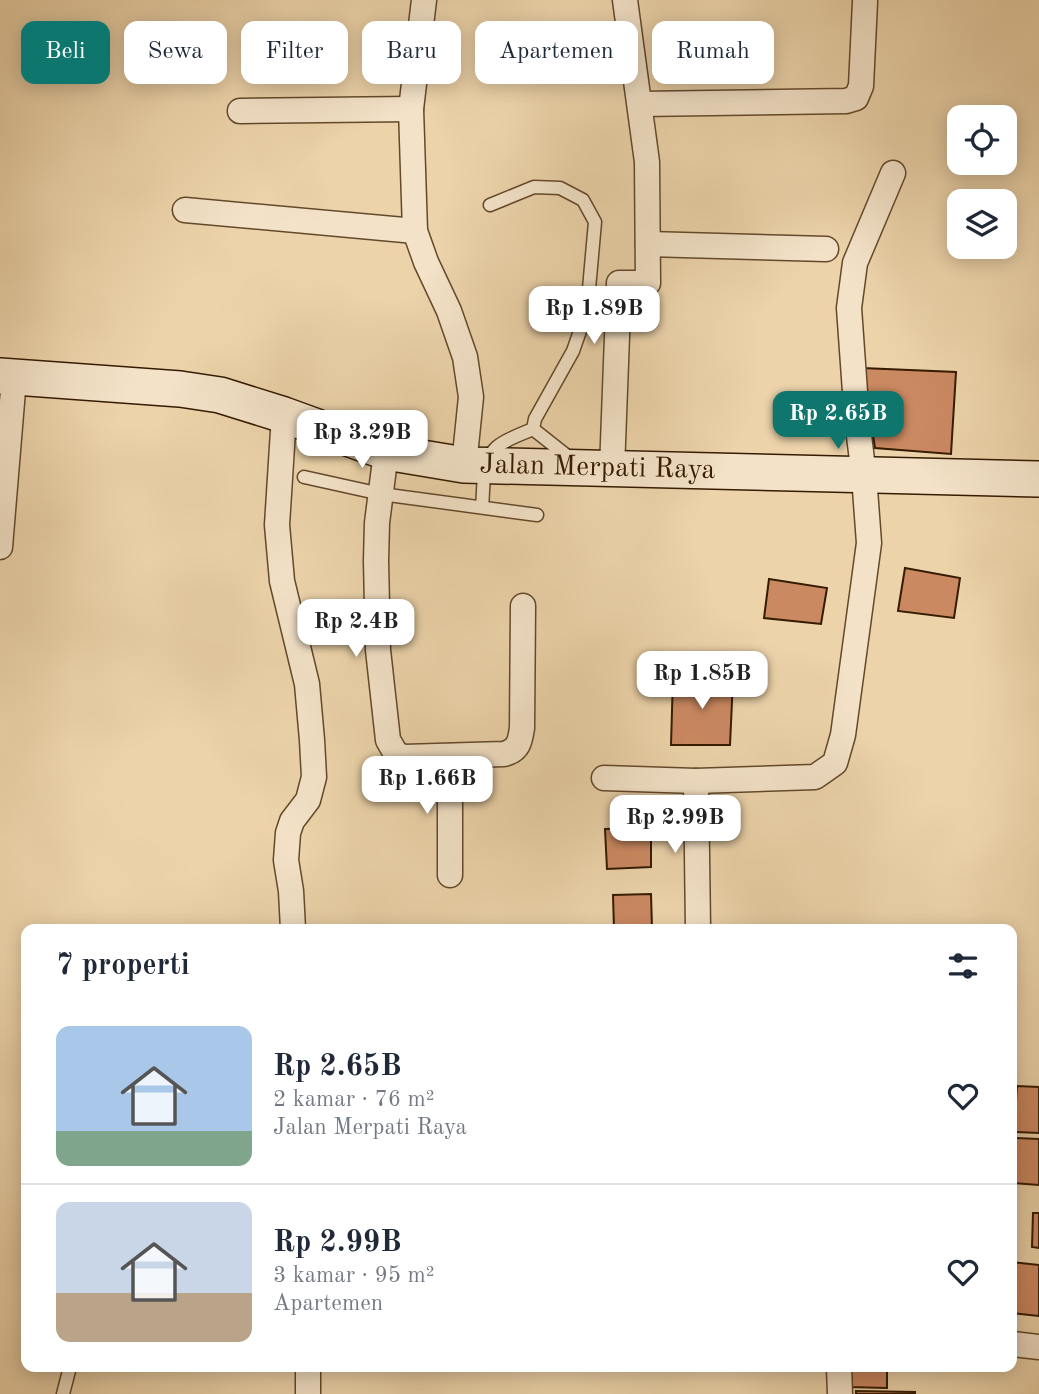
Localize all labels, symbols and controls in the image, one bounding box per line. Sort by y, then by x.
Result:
chip: Beli [21,21,110,84]
chip: Sewa [124,21,227,84]
chip: Filter [241,21,348,84]
chip: Baru [362,21,461,84]
chip: Apartemen [475,21,638,84]
chip: Rumah [652,21,774,84]
map controls [947,105,1017,259]
button: locate [947,105,1017,175]
button: layers [947,189,1017,259]
pin: Rp 1.89B [522,286,666,346]
text: Rp 1.89B [545,297,643,320]
pin: Rp 2.65B [766,392,910,451]
text: Rp 2.65B [789,402,887,425]
pin: Rp 3.29B [290,410,434,470]
text: Rp 3.29B [313,421,411,444]
street label: Jalan Merpati Raya [479,451,716,485]
pin: Rp 2.4B [291,600,421,659]
text: Rp 2.4B [313,610,399,633]
pin: Rp 1.85B [630,652,774,711]
text: Rp 1.85B [653,662,751,685]
pin: Rp 1.66B [355,756,499,816]
text: Rp 1.66B [378,767,476,790]
pin: Rp 2.99B [603,796,747,855]
text: Rp 2.99B [626,806,724,829]
icon: filters [944,947,982,985]
text: 7 properti [56,951,190,981]
text: Rp 2.65B [273,1052,402,1082]
icon: home [112,1054,196,1138]
icon: heart [944,1077,982,1115]
text: 2 kamar · 76 m² [273,1088,435,1111]
text: Jalan Merpati Raya [273,1116,467,1139]
text: Rp 2.99B [273,1228,402,1258]
icon: home [112,1230,196,1314]
icon: heart [944,1253,982,1291]
text: 3 kamar · 95 m² [273,1264,435,1287]
text: Apartemen [273,1292,383,1315]

